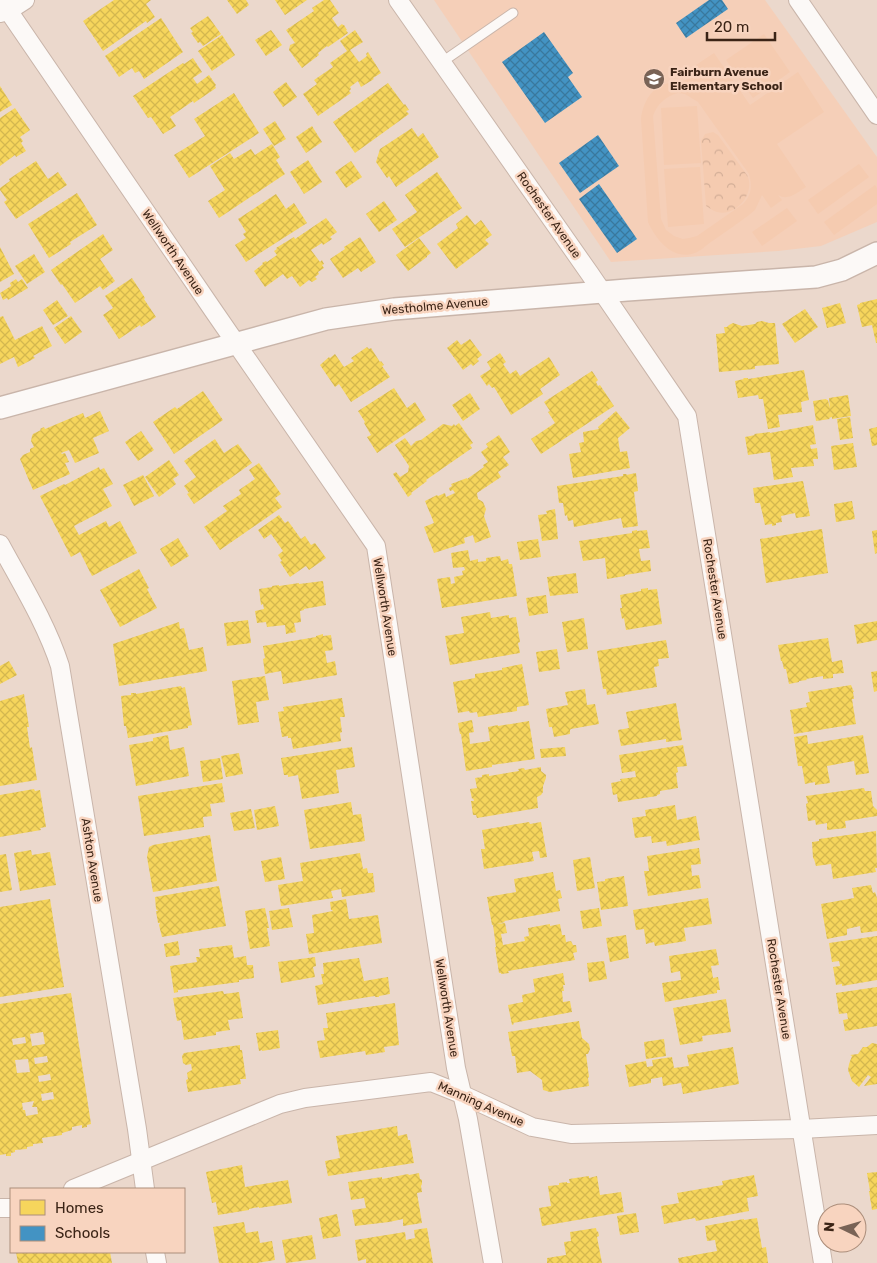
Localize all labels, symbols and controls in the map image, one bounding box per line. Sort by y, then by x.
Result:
scale bar [707,10,774,42]
text: 20 m [714,18,749,36]
place label: Fairburn Avenue Elementary School [670,65,782,93]
school or university icon: Fairburn Avenue Elementary School [642,67,666,91]
street label: Rochester Avenue [514,169,584,261]
street label: Wellworth Avenue [139,207,207,297]
street label: Westholme Avenue [382,294,489,318]
street label: Rochester Avenue [700,538,730,641]
street label: Wellworth Avenue [370,557,400,657]
street label: Ashton Avenue [78,817,106,903]
street label: Rochester Avenue [764,938,794,1041]
street label: Wellworth Avenue [432,958,462,1058]
street label: Manning Avenue [436,1079,526,1129]
legend [10,1188,185,1253]
text: Homes [55,1199,104,1217]
north arrow [817,1203,867,1253]
text: N [821,1221,838,1233]
text: Schools [55,1224,111,1242]

